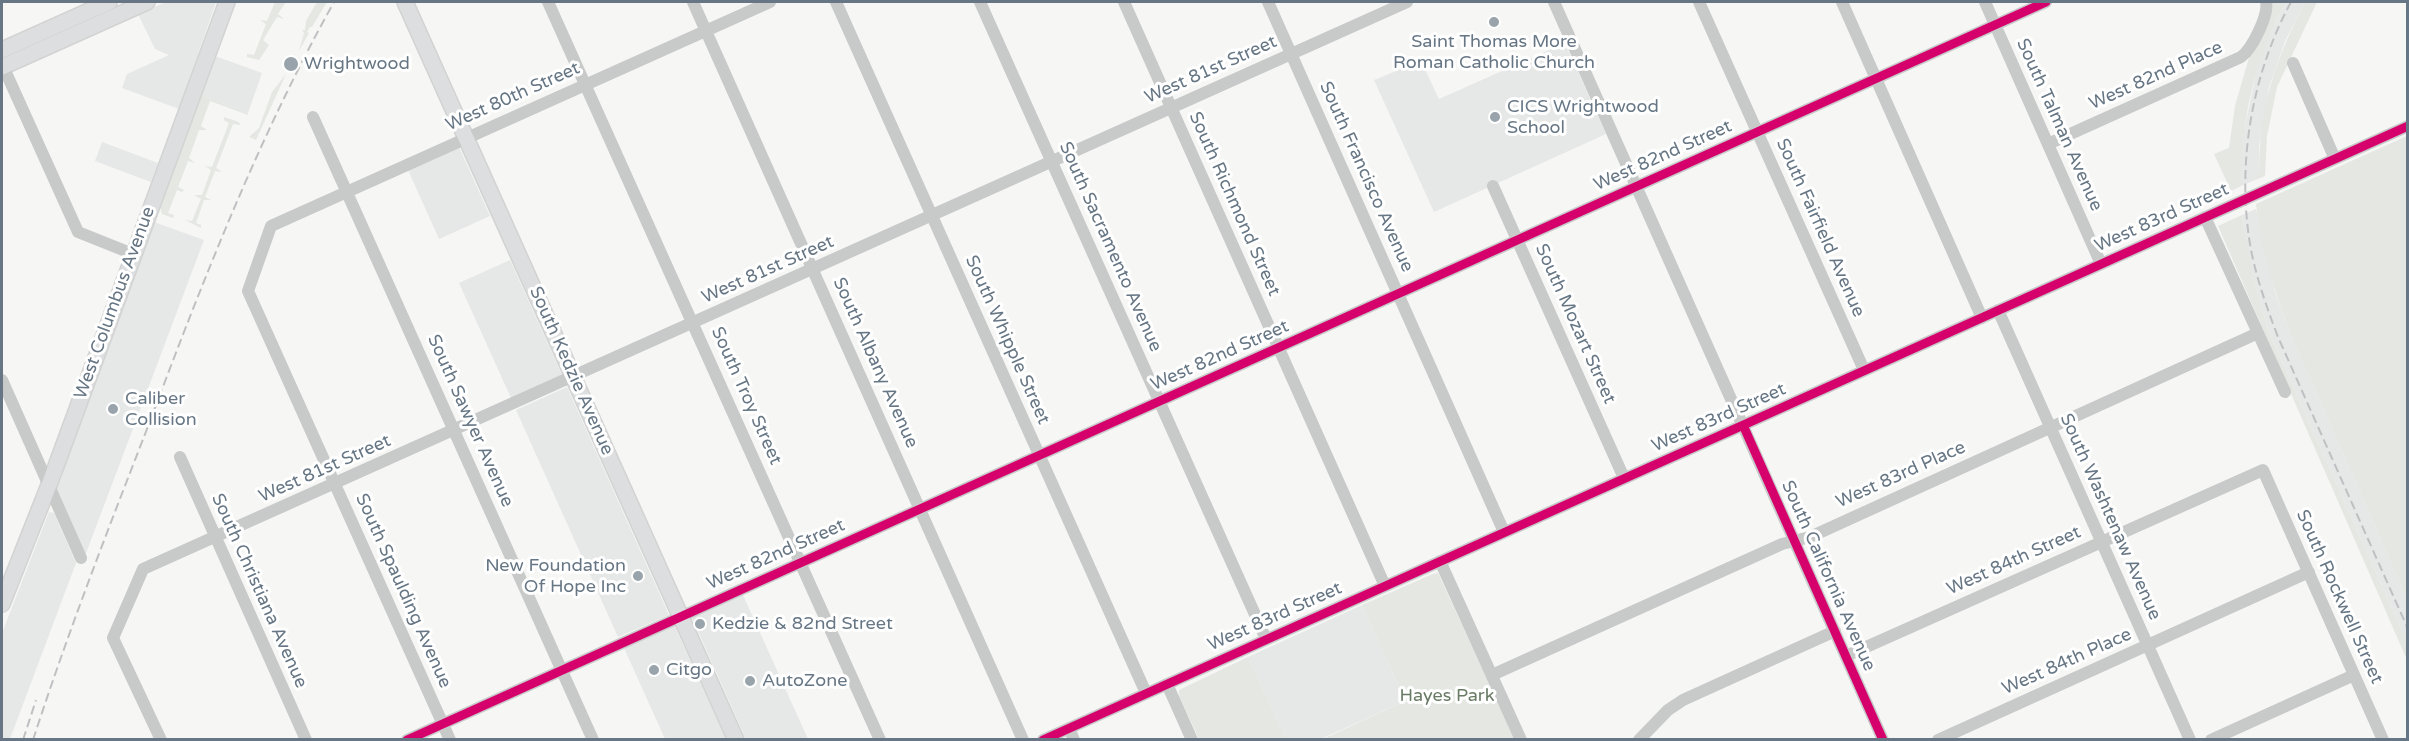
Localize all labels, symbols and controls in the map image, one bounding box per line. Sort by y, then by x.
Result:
marker: Saint Thomas More Roman Catholic Church [1487,15,1501,29]
street label: West 81st Street [1142,31,1280,109]
place label: Saint Thomas More Roman Catholic Church [1393,31,1595,74]
street label: South Talman Avenue [2011,35,2107,215]
street label: West 82nd Place [2086,37,2226,115]
place label: Wrightwood [304,53,410,75]
marker: Wrightwood [282,55,300,73]
street label: West 80th Street [443,58,583,136]
street label: South Francisco Avenue [1314,78,1418,276]
place label: CICS Wrightwood School [1507,96,1659,138]
street label: South Richmond Street [1184,109,1284,299]
marker: CICS Wrightwood School [1488,110,1502,124]
street label: West 82nd Street [1591,116,1735,196]
street label: South Fairfield Avenue [1771,135,1869,321]
street label: South Sacramento Avenue [1054,139,1166,355]
street label: West 83rd Street [2092,179,2232,257]
street label: West Columbus Avenue [70,204,160,402]
street label: West 81st Street [699,231,837,309]
street label: South Mozart Street [1530,241,1620,407]
street label: South Whipple Street [960,252,1054,428]
street label: South Albany Avenue [828,274,922,452]
street label: South Kedzie Avenue [524,284,618,458]
street label: West 82nd Street [1148,316,1292,396]
street label: South Troy Street [706,324,786,468]
street label: South Sawyer Avenue [422,331,518,511]
street label: West 83rd Street [1649,379,1789,457]
place label: Caliber Collision [125,388,197,430]
marker: Caliber Collision [106,402,120,416]
street label: South Washtenaw Avenue [2055,410,2165,624]
street label: West 81st Street [256,430,394,508]
street label: West 83rd Place [1833,437,1969,513]
street label: South California Avenue [1776,478,1880,674]
street label: South Christiana Avenue [206,490,312,692]
street label: South Spaulding Avenue [350,490,456,692]
street label: South Rockwell Street [2291,507,2387,687]
street label: West 82nd Street [704,515,848,595]
street label: West 84th Street [1944,522,2084,600]
place label: New Foundation Of Hope Inc [485,555,626,598]
marker: New Foundation Of Hope Inc [631,569,645,583]
street label: West 83rd Street [1205,578,1345,656]
place label: Kedzie & 82nd Street [712,613,893,635]
marker: Kedzie & 82nd Street [693,617,707,631]
street label: West 84th Place [1999,624,2135,700]
place label: Citgo [666,659,712,681]
marker: Citgo [647,663,661,677]
place label: AutoZone [762,670,847,692]
marker: AutoZone [743,674,757,688]
park label: Hayes Park [1399,685,1495,707]

